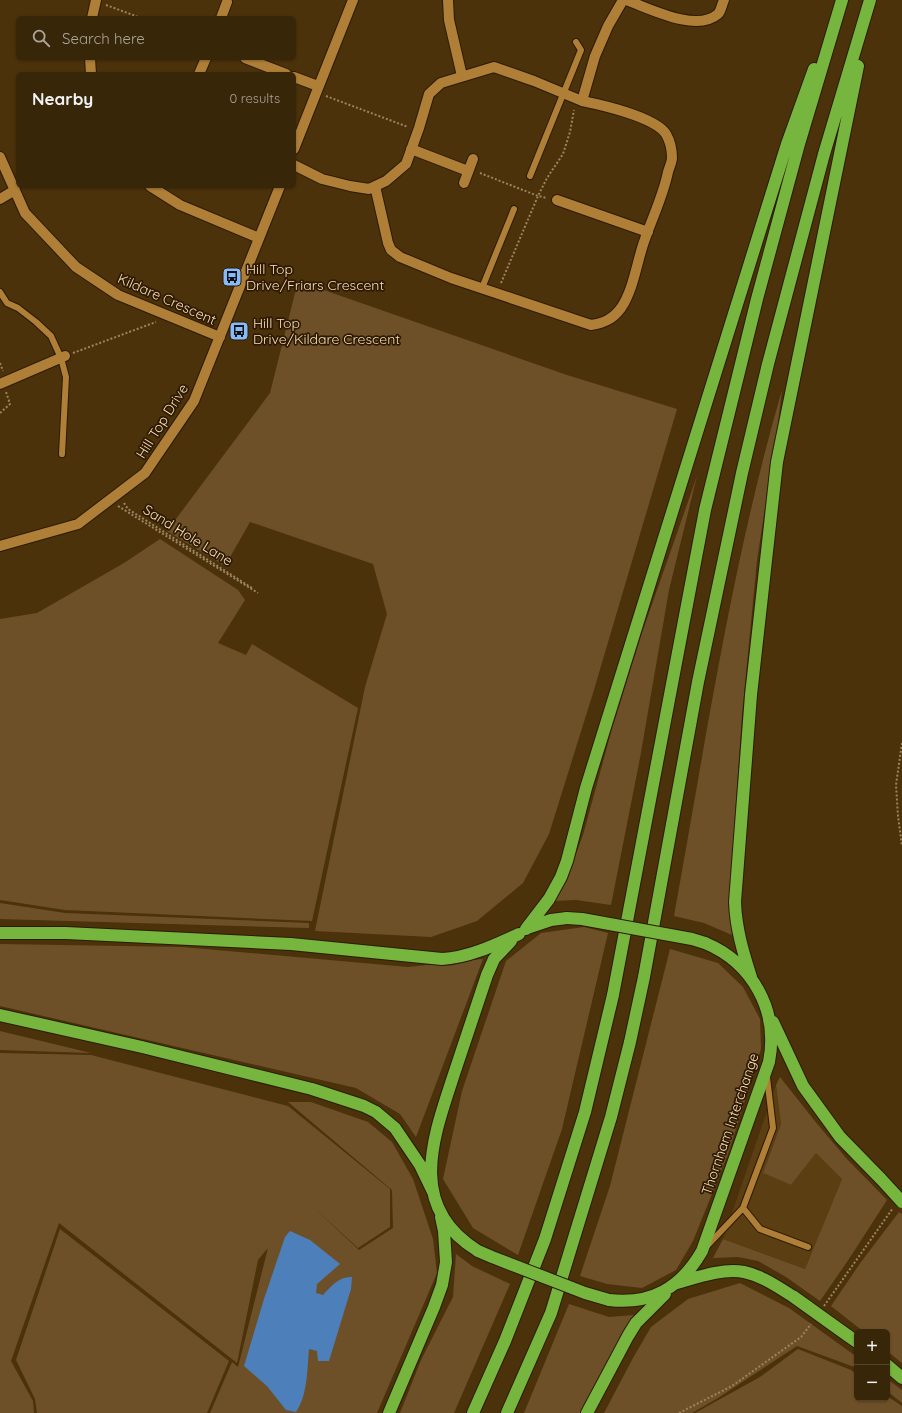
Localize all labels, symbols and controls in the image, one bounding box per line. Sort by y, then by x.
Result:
search box [16,16,296,60]
icon: search [30,27,52,49]
text: Search here [62,29,145,48]
text: Nearby [32,88,93,109]
text: 0 results [229,90,280,106]
place label: Hill Top Drive/Friars Crescent [246,260,384,294]
bus stop icon: Hill Top Drive/Friars Crescent [221,266,243,288]
street label: Kildare Crescent [115,269,219,329]
place label: Hill Top Drive/Kildare Crescent [253,314,400,348]
bus stop icon: Hill Top Drive/Kildare Crescent [228,320,250,342]
street label: Hill Top Drive [132,380,192,462]
street label: Sand Hole Lane [140,500,236,570]
street label: Thornham Interchange [697,1051,763,1197]
map controls [854,1329,890,1401]
button: + [854,1329,890,1365]
button: − [854,1365,890,1401]

